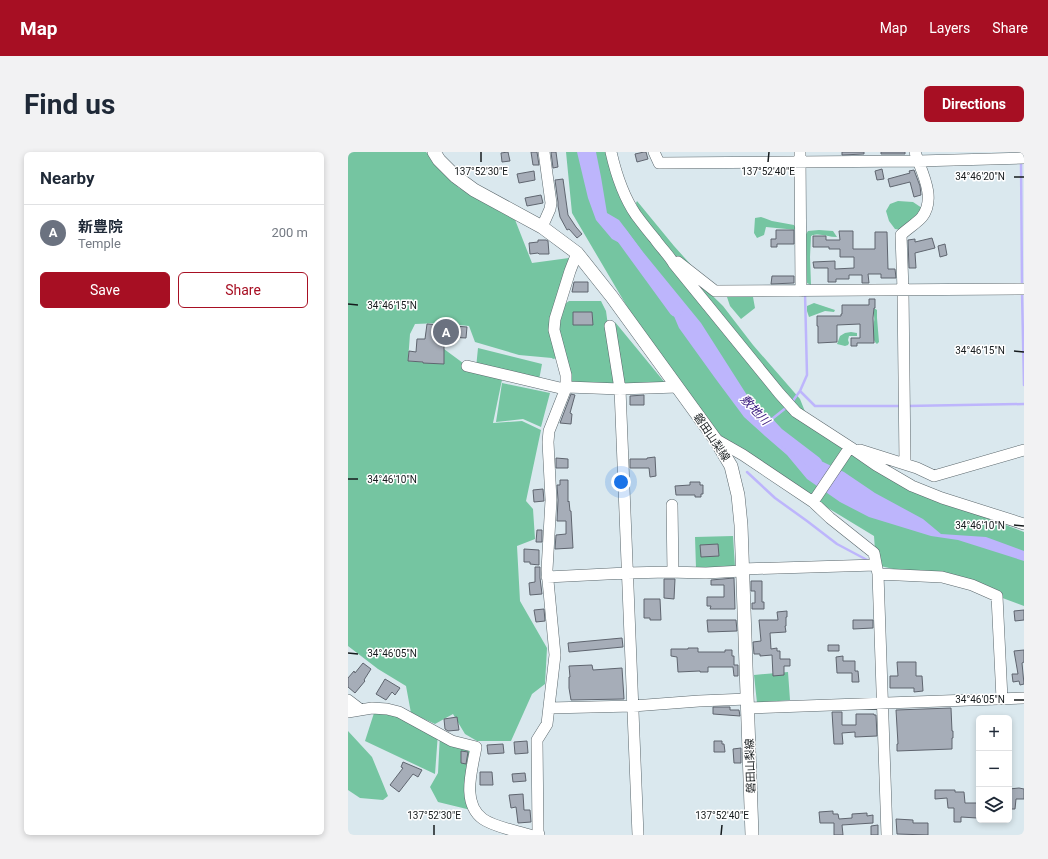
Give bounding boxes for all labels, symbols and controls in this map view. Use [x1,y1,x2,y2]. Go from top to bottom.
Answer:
text: Map [20,17,58,40]
text: Map [880,20,907,36]
text: Layers [929,20,970,36]
text: Share [992,20,1028,36]
button: Directions [924,86,1024,122]
text: Find us [24,88,115,121]
text: 137°52'30"E [454,166,508,177]
text: 137°52'40"E [741,166,795,177]
text: Nearby [40,168,95,188]
text: 34°46'20"N [955,171,1005,182]
text: 新豊院 [78,218,123,236]
text: A [49,225,57,240]
text: 200 m [271,225,308,240]
text: Temple [78,236,121,251]
button: Save [40,272,170,308]
button: Share [178,272,308,308]
text: 34°46'15"N [367,300,417,311]
pin: A [433,317,459,347]
text: 34°46'15"N [955,345,1005,356]
water label: 敷地川 [738,392,774,429]
street label: 磐田山梨線 [691,411,732,464]
your location [611,472,631,492]
text: 34°46'10"N [367,474,417,485]
text: 34°46'10"N [955,520,1005,531]
text: 34°46'05"N [367,648,417,659]
text: 34°46'05"N [955,694,1005,705]
map controls [976,715,1012,823]
button: + [976,715,1012,751]
street label: 磐田山梨線 [743,738,758,794]
button: − [976,751,1012,787]
button: layers [976,787,1012,823]
text: 137°52'30"E [407,810,461,821]
text: 137°52'40"E [695,810,749,821]

